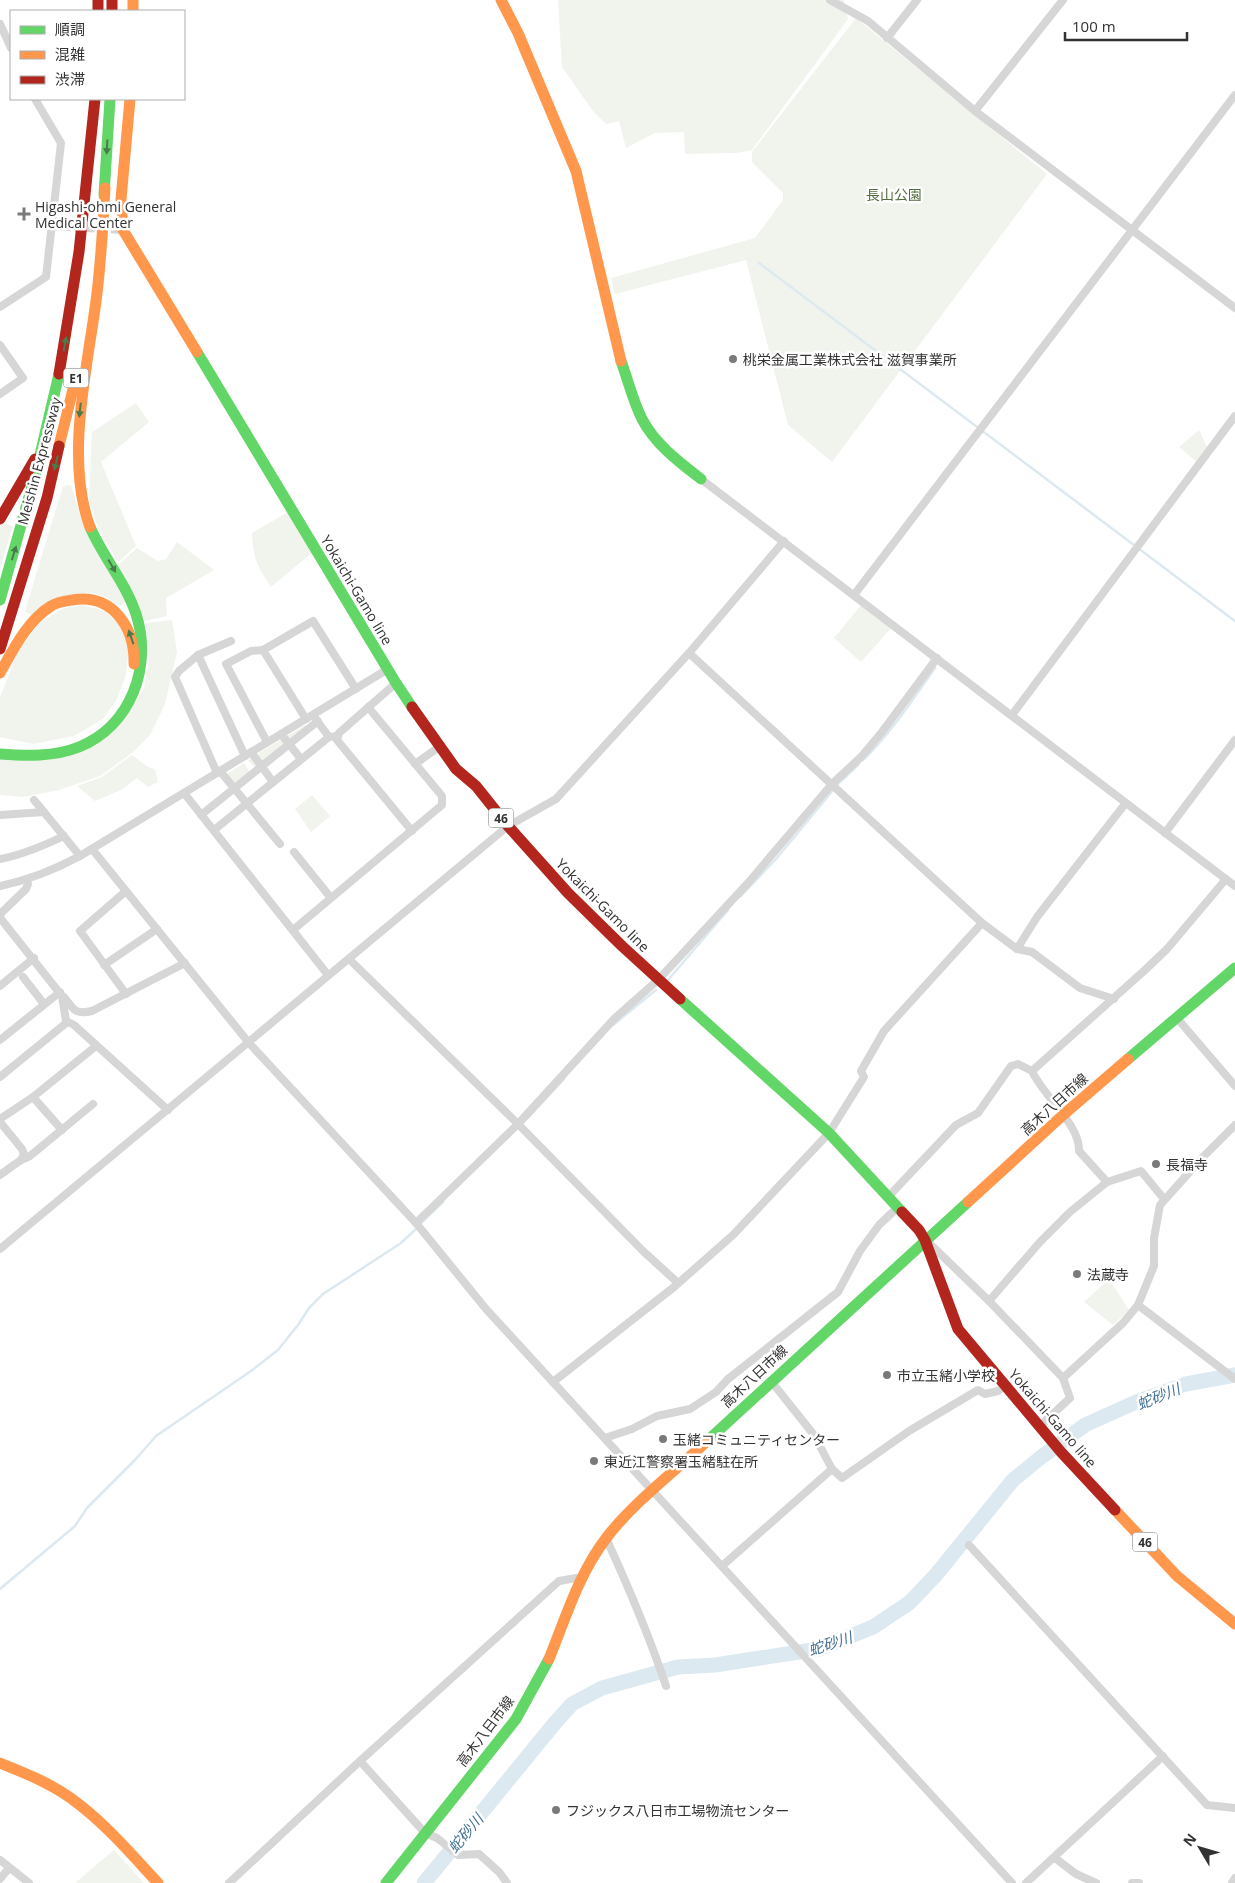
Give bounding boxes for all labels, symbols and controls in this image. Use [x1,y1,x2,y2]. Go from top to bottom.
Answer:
legend [10,10,185,100]
scale bar [1065,10,1188,42]
text: 100 m [1072,16,1116,36]
text: 順調 [55,19,85,39]
text: 混雑 [55,44,85,64]
text: 渋滞 [55,69,85,89]
one-way arrow [103,140,111,156]
park label: 長山公園 [866,185,922,204]
place label: Higashi-ohmi General Medical Center [35,197,176,232]
marker: Higashi-ohmi General Medical Center [17,207,31,221]
one-way arrow [61,337,69,352]
place label: 桃栄金属工業株式会社 滋賀事業所 [743,350,957,369]
marker: 桃栄金属工業株式会社 滋賀事業所 [727,353,739,365]
road number: E1 [64,368,88,388]
street label: Meishin Expressway [13,394,65,527]
one-way arrow [76,402,84,418]
one-way arrow [51,455,59,470]
street label: Yokaichi-Gamo line [317,532,397,648]
one-way arrow [10,545,18,560]
one-way arrow [107,559,116,572]
one-way arrow [127,629,135,644]
road number: 46 [488,808,514,828]
street label: Yokaichi-Gamo line [552,854,654,956]
street label: 高木八日市線 [1016,1069,1092,1139]
place label: 長福寺 [1166,1155,1208,1174]
marker: 長福寺 [1150,1158,1162,1170]
place label: 法蔵寺 [1087,1265,1129,1284]
marker: 法蔵寺 [1071,1268,1083,1280]
street label: 高木八日市線 [717,1340,791,1412]
street label: Yokaichi-Gamo line [1005,1365,1101,1471]
place label: 市立玉緒小学校 [897,1366,995,1385]
marker: 市立玉緒小学校 [881,1369,893,1381]
water label: 蛇砂川 [1133,1378,1184,1414]
place label: 玉緒コミュニティセンター [673,1430,840,1449]
marker: 玉緒コミュニティセンター [657,1433,669,1445]
place label: 東近江警察署玉緒駐在所 [604,1452,758,1471]
marker: 東近江警察署玉緒駐在所 [588,1455,600,1467]
road number: 46 [1132,1532,1158,1551]
water label: 蛇砂川 [806,1626,856,1659]
street label: 高木八日市線 [452,1692,518,1770]
place label: フジックス八日市工場物流センター [566,1801,790,1820]
marker: フジックス八日市工場物流センター [550,1804,562,1816]
water label: 蛇砂川 [443,1808,488,1857]
north arrow [1175,1823,1225,1873]
text: N [1178,1829,1200,1850]

